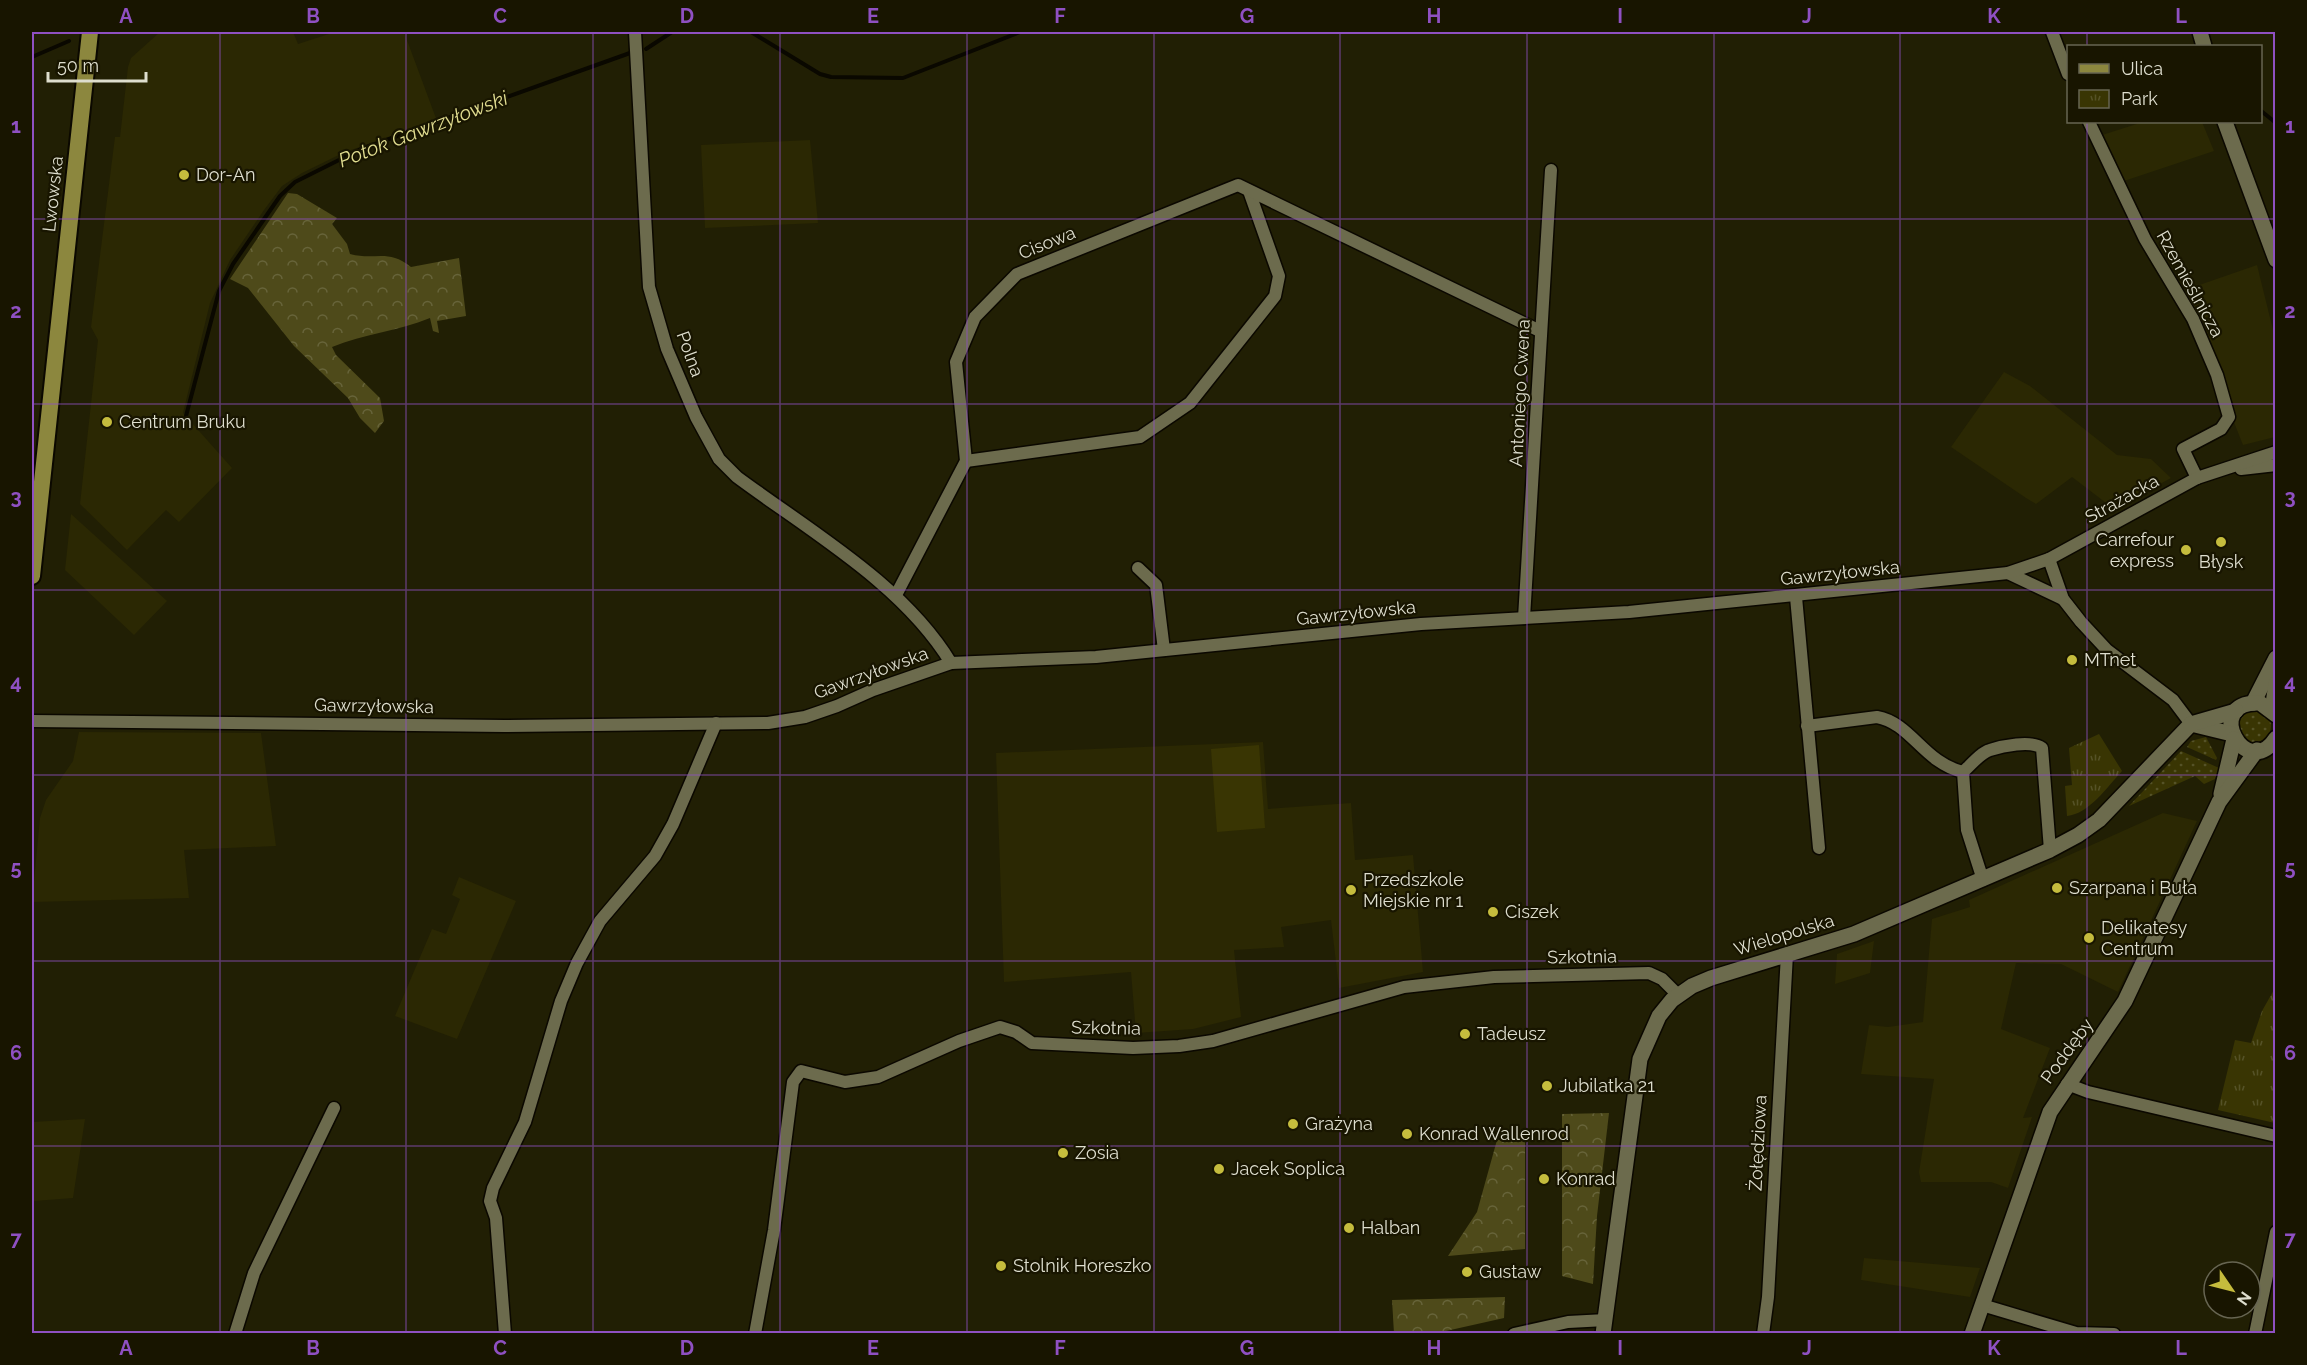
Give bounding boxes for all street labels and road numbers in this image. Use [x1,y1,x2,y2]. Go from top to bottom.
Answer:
street label: Lwowska [38,155,67,233]
street label: Cisowa [1015,222,1078,263]
street label: Rzemieślnicza [2153,227,2228,341]
street label: Antoniego Cwena [1505,318,1534,467]
street label: Polna [673,328,708,379]
street label: Strażacka [2081,470,2162,527]
street label: Gawrzyłowska [1779,556,1901,589]
street label: Gawrzyłowska [1295,596,1417,629]
street label: Gawrzyłowska [811,642,931,703]
street label: Gawrzyłowska [314,694,434,717]
street label: Wielopolska [1731,909,1836,960]
street label: Szkotnia [1547,945,1617,968]
street label: Poddęby [2036,1014,2097,1087]
street label: Szkotnia [1071,1016,1141,1039]
street label: Żołędziowa [1744,1094,1771,1192]

